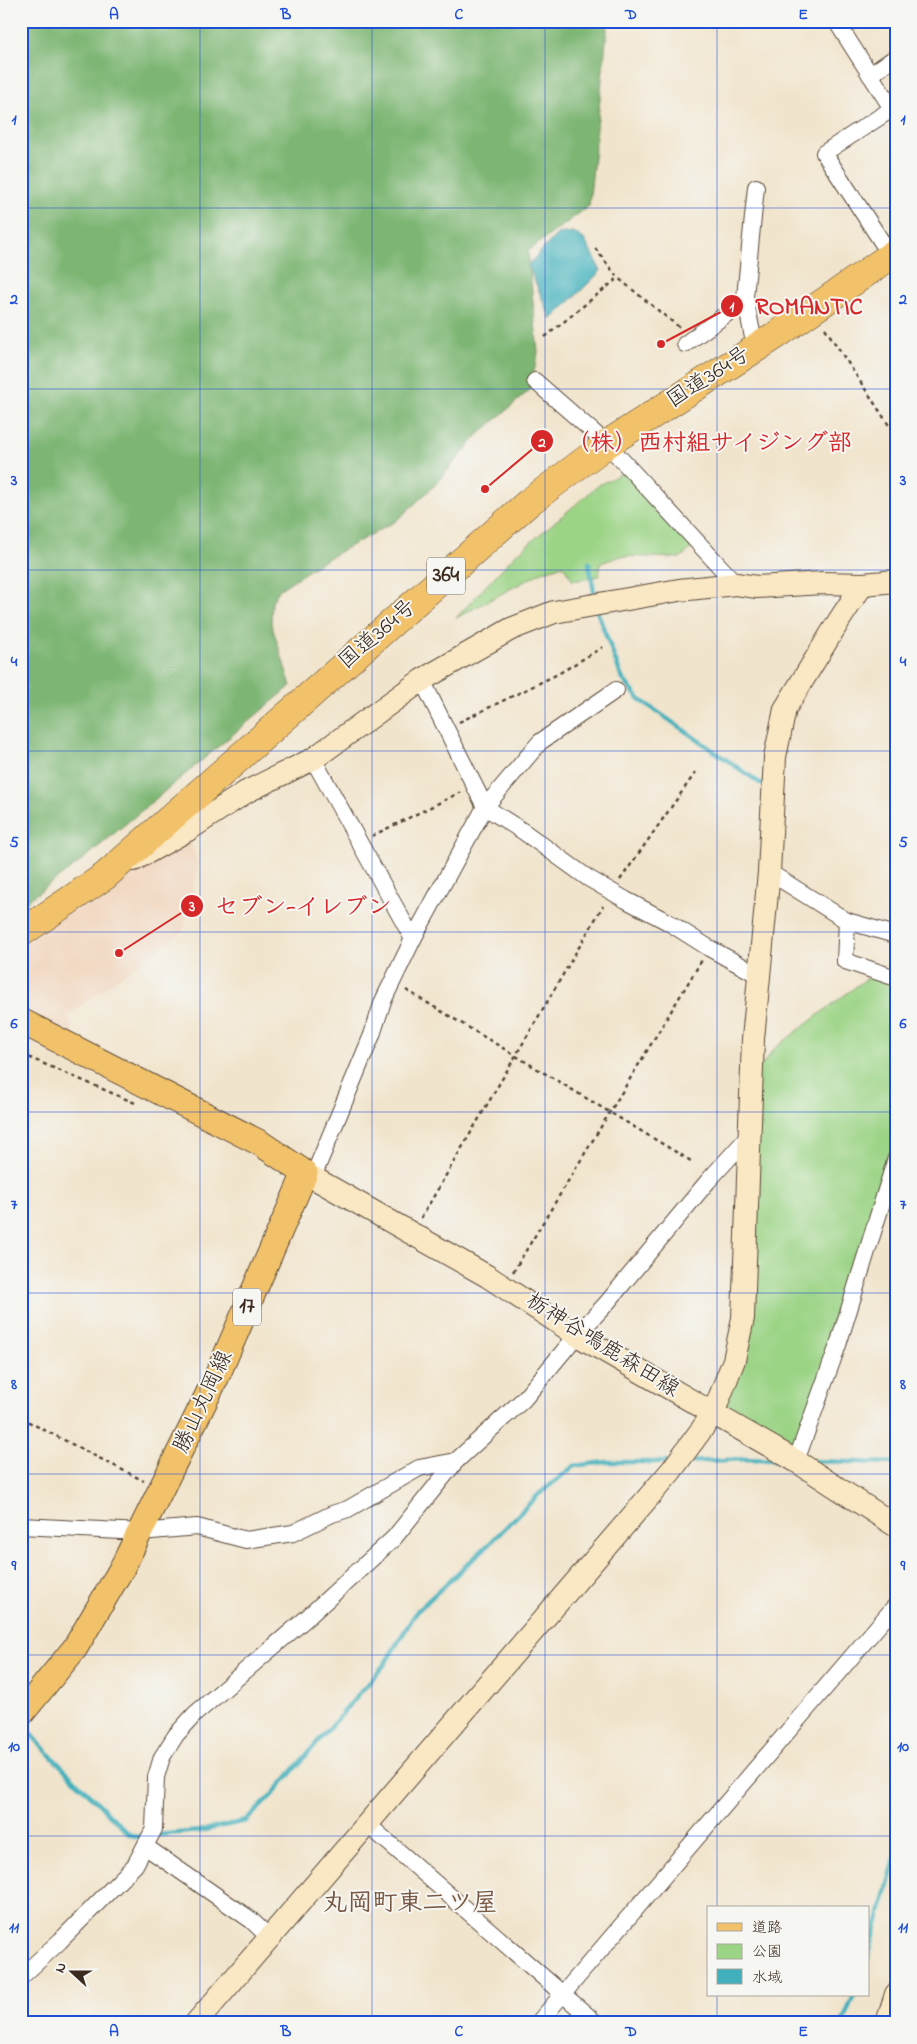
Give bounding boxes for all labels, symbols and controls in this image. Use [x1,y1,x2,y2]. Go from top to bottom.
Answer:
text: A [109,3,119,27]
text: B [280,3,292,27]
text: C [455,3,464,27]
text: D [624,3,637,27]
text: E [798,3,808,27]
text: 1 [11,108,17,132]
text: 1 [900,108,906,132]
callout: ROMANTIC [720,286,872,325]
text: 2 [9,288,18,312]
text: 2 [898,288,907,312]
text: ROMANTIC [755,291,863,326]
text: 1 [730,296,735,318]
street label: 国道364号 [661,339,757,417]
callout: （株）西村組サイジング部 [530,422,863,461]
text: （株）西村組サイジング部 [566,427,852,462]
text: 2 [537,432,546,454]
text: 3 [10,469,18,493]
text: 3 [899,469,907,493]
road number: 364 [427,558,465,594]
street label: 国道364号 [332,592,424,678]
text: 4 [10,650,18,674]
text: 4 [899,650,907,674]
text: 5 [9,831,19,855]
text: 5 [898,831,908,855]
callout: セブン-イレブン [180,886,402,925]
text: セブン-イレブン [215,891,392,926]
text: 3 [188,896,195,918]
text: 6 [9,1012,18,1036]
text: 6 [898,1012,907,1036]
text: 7 [11,1193,18,1217]
text: 7 [900,1193,907,1217]
street label: 栃神谷鳴鹿森田線 [519,1286,685,1406]
road number: 17 [233,1288,261,1325]
street label: 勝山丸岡線 [166,1345,242,1459]
text: 8 [10,1373,17,1397]
text: 8 [899,1373,906,1397]
text: 9 [11,1554,17,1578]
text: 9 [900,1554,906,1578]
text: 10 [8,1735,20,1759]
text: 10 [897,1735,909,1759]
district label: 丸岡町東二ツ屋 [322,1886,498,1922]
legend [707,1906,870,1996]
text: 11 [9,1916,20,1940]
text: 11 [898,1916,909,1940]
text: 道路 [752,1917,782,1939]
text: 公園 [752,1941,782,1963]
north arrow [48,1946,98,1996]
text: N [50,1960,73,1976]
text: 水域 [752,1967,782,1989]
text: A [109,2020,119,2044]
text: B [280,2020,292,2044]
text: C [455,2020,464,2044]
text: D [624,2020,637,2044]
text: E [798,2020,808,2044]

